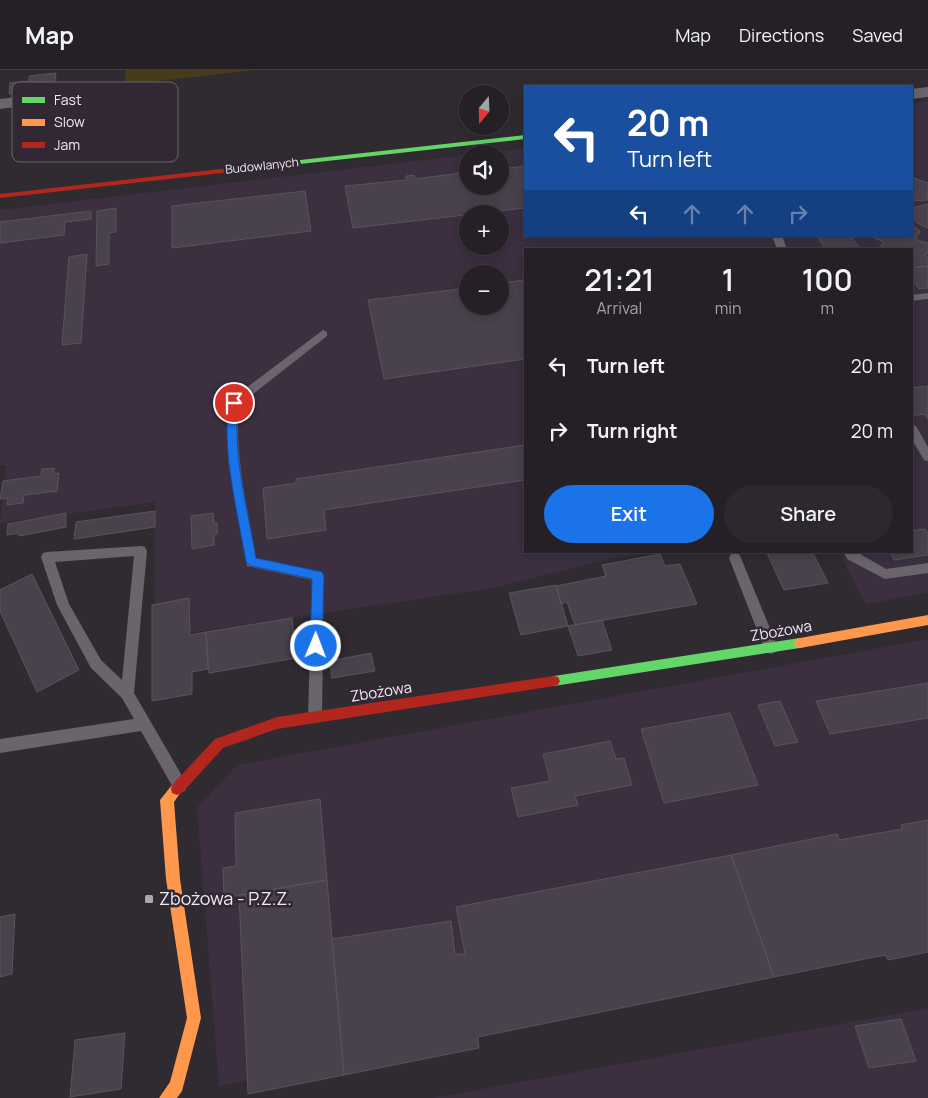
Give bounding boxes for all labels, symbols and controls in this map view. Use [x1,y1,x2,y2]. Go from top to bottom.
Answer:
text: Map [25,18,74,51]
text: Map [675,23,711,47]
text: Directions [739,23,824,47]
text: Saved [852,23,903,47]
legend [12,82,178,162]
north arrow [459,85,509,135]
map controls [459,85,509,315]
text: Fast [54,90,82,109]
text: 20 m [627,99,709,147]
icon: left [544,105,609,170]
text: Slow [54,112,85,131]
text: Jam [54,135,80,154]
text: Turn left [627,144,712,174]
button: sound [459,145,509,195]
street label: Budowlanych [224,153,300,178]
icon: left [625,200,653,228]
icon: ahead [678,200,706,228]
icon: ahead [731,200,759,228]
icon: right [784,200,812,228]
button: + [459,205,509,255]
text: 21:21 [584,259,655,300]
text: 1 [722,259,734,300]
text: 100 [802,259,853,300]
button: − [459,265,509,315]
text: Arrival [596,297,642,319]
text: min [715,297,741,319]
text: m [820,297,834,319]
icon: left [544,352,572,380]
text: Turn left [587,353,665,379]
text: 20 m [851,353,893,379]
pin [213,382,255,424]
icon: arrive [220,389,248,417]
icon: right [544,417,572,445]
text: Turn right [587,418,677,444]
text: 20 m [851,418,893,444]
button: Exit [544,485,714,543]
button: Share [724,485,893,543]
street label: Zbożowa [749,615,813,646]
position arrow [289,619,341,671]
street label: Zbożowa [349,676,413,707]
place label: Zbożowa - P.Z.Z. [159,886,292,910]
marker: Zbożowa - P.Z.Z. [143,893,155,905]

